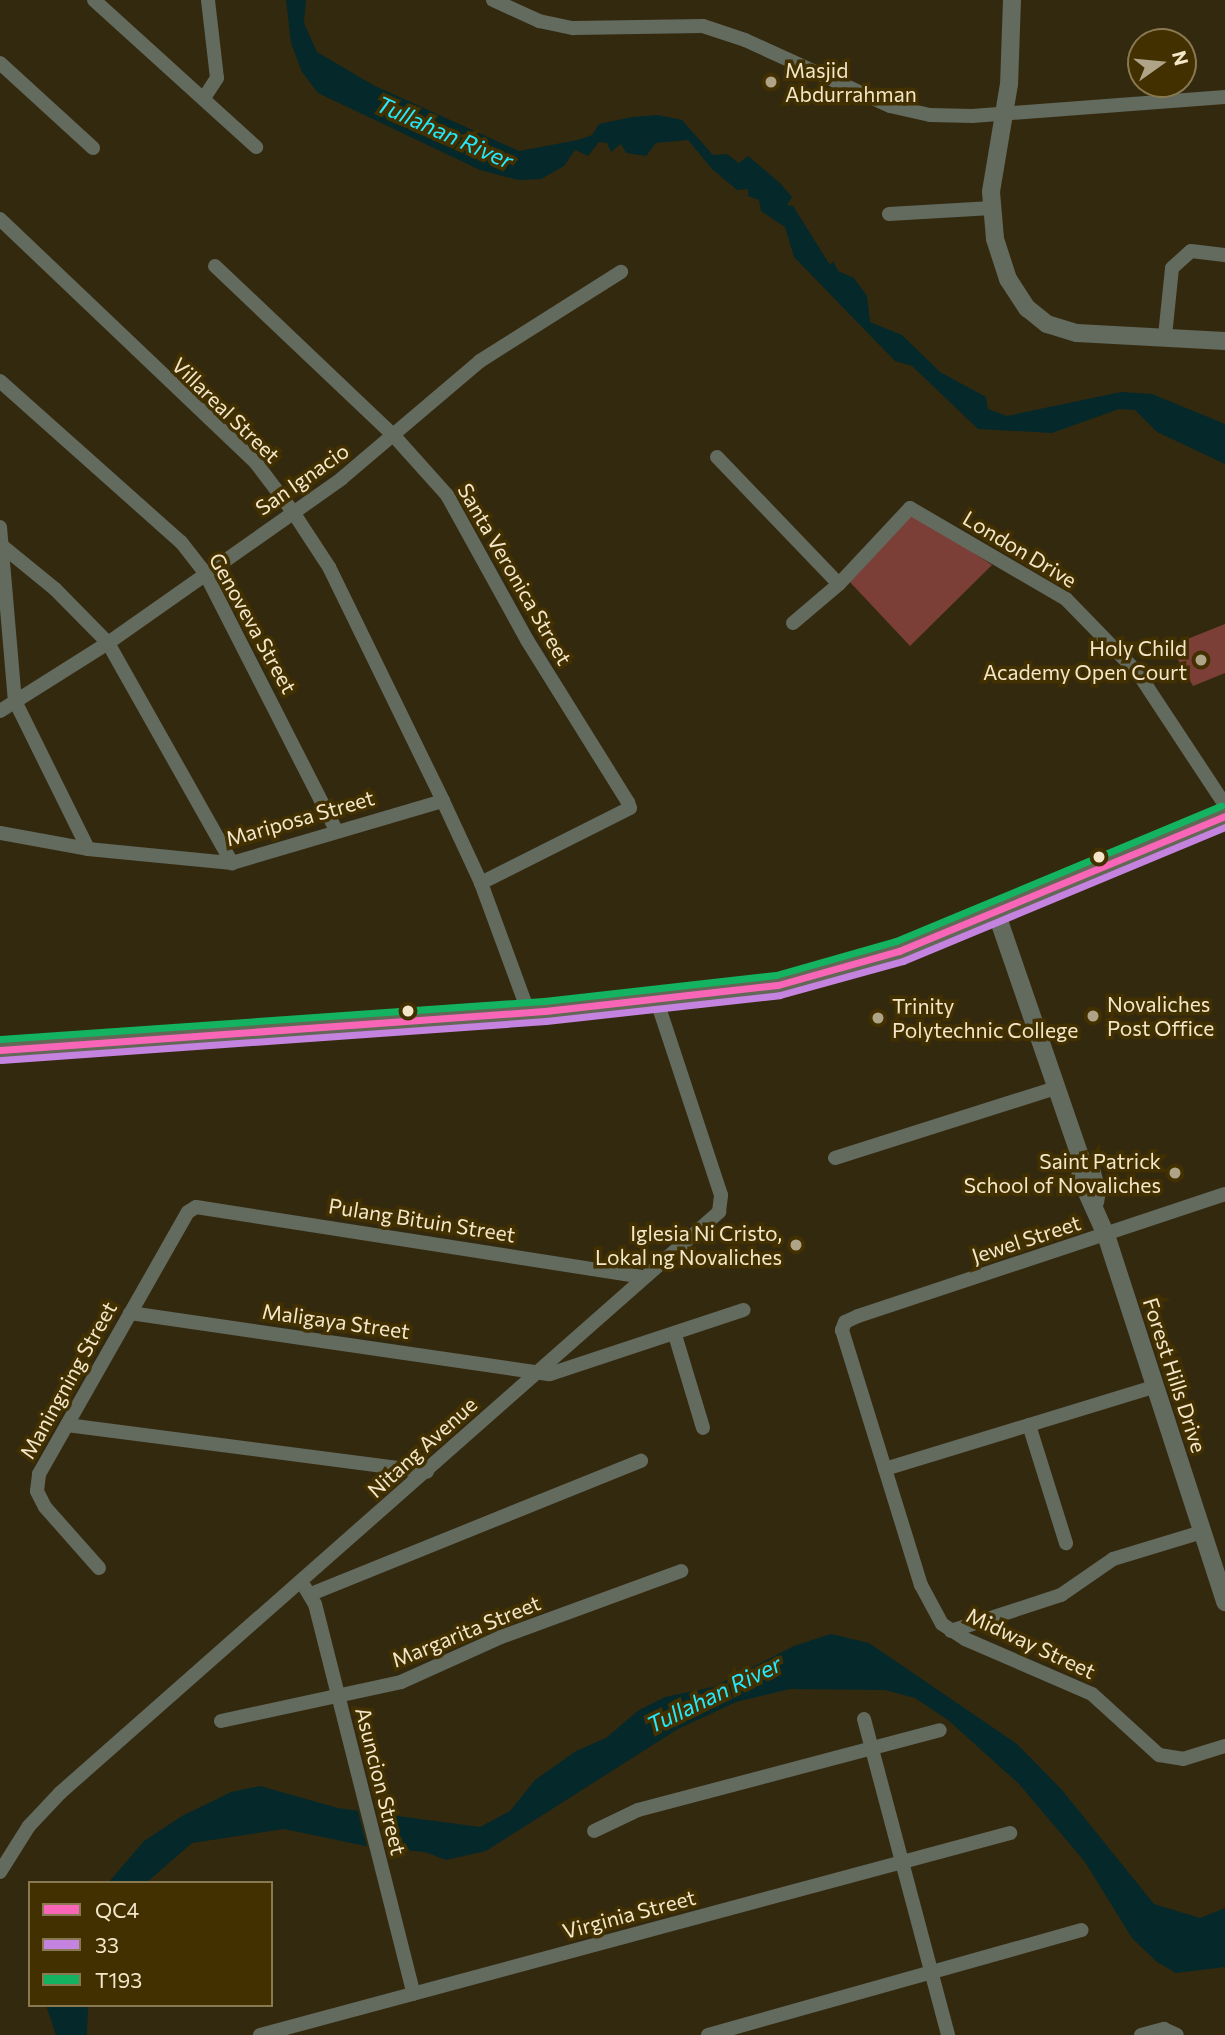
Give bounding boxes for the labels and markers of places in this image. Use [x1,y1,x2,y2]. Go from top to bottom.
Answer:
place label: Masjid Abdurrahman [785,57,917,107]
marker: Masjid Abdurrahman [763,74,779,90]
place label: Holy Child Academy Open Court [983,635,1187,685]
marker: Holy Child Academy Open Court [1193,652,1209,668]
unlabelled marker [1092,850,1106,864]
place label: Novaliches Post Office [1107,991,1214,1041]
place label: Trinity Polytechnic College [892,993,1078,1043]
unlabelled marker [401,1004,415,1018]
marker: Novaliches Post Office [1085,1008,1101,1024]
marker: Trinity Polytechnic College [870,1010,886,1026]
place label: Saint Patrick School of Novaliches [964,1148,1161,1198]
marker: Saint Patrick School of Novaliches [1167,1165,1183,1181]
place label: Iglesia Ni Cristo, Lokal ng Novaliches [595,1220,782,1270]
marker: Iglesia Ni Cristo, Lokal ng Novaliches [788,1237,804,1253]

